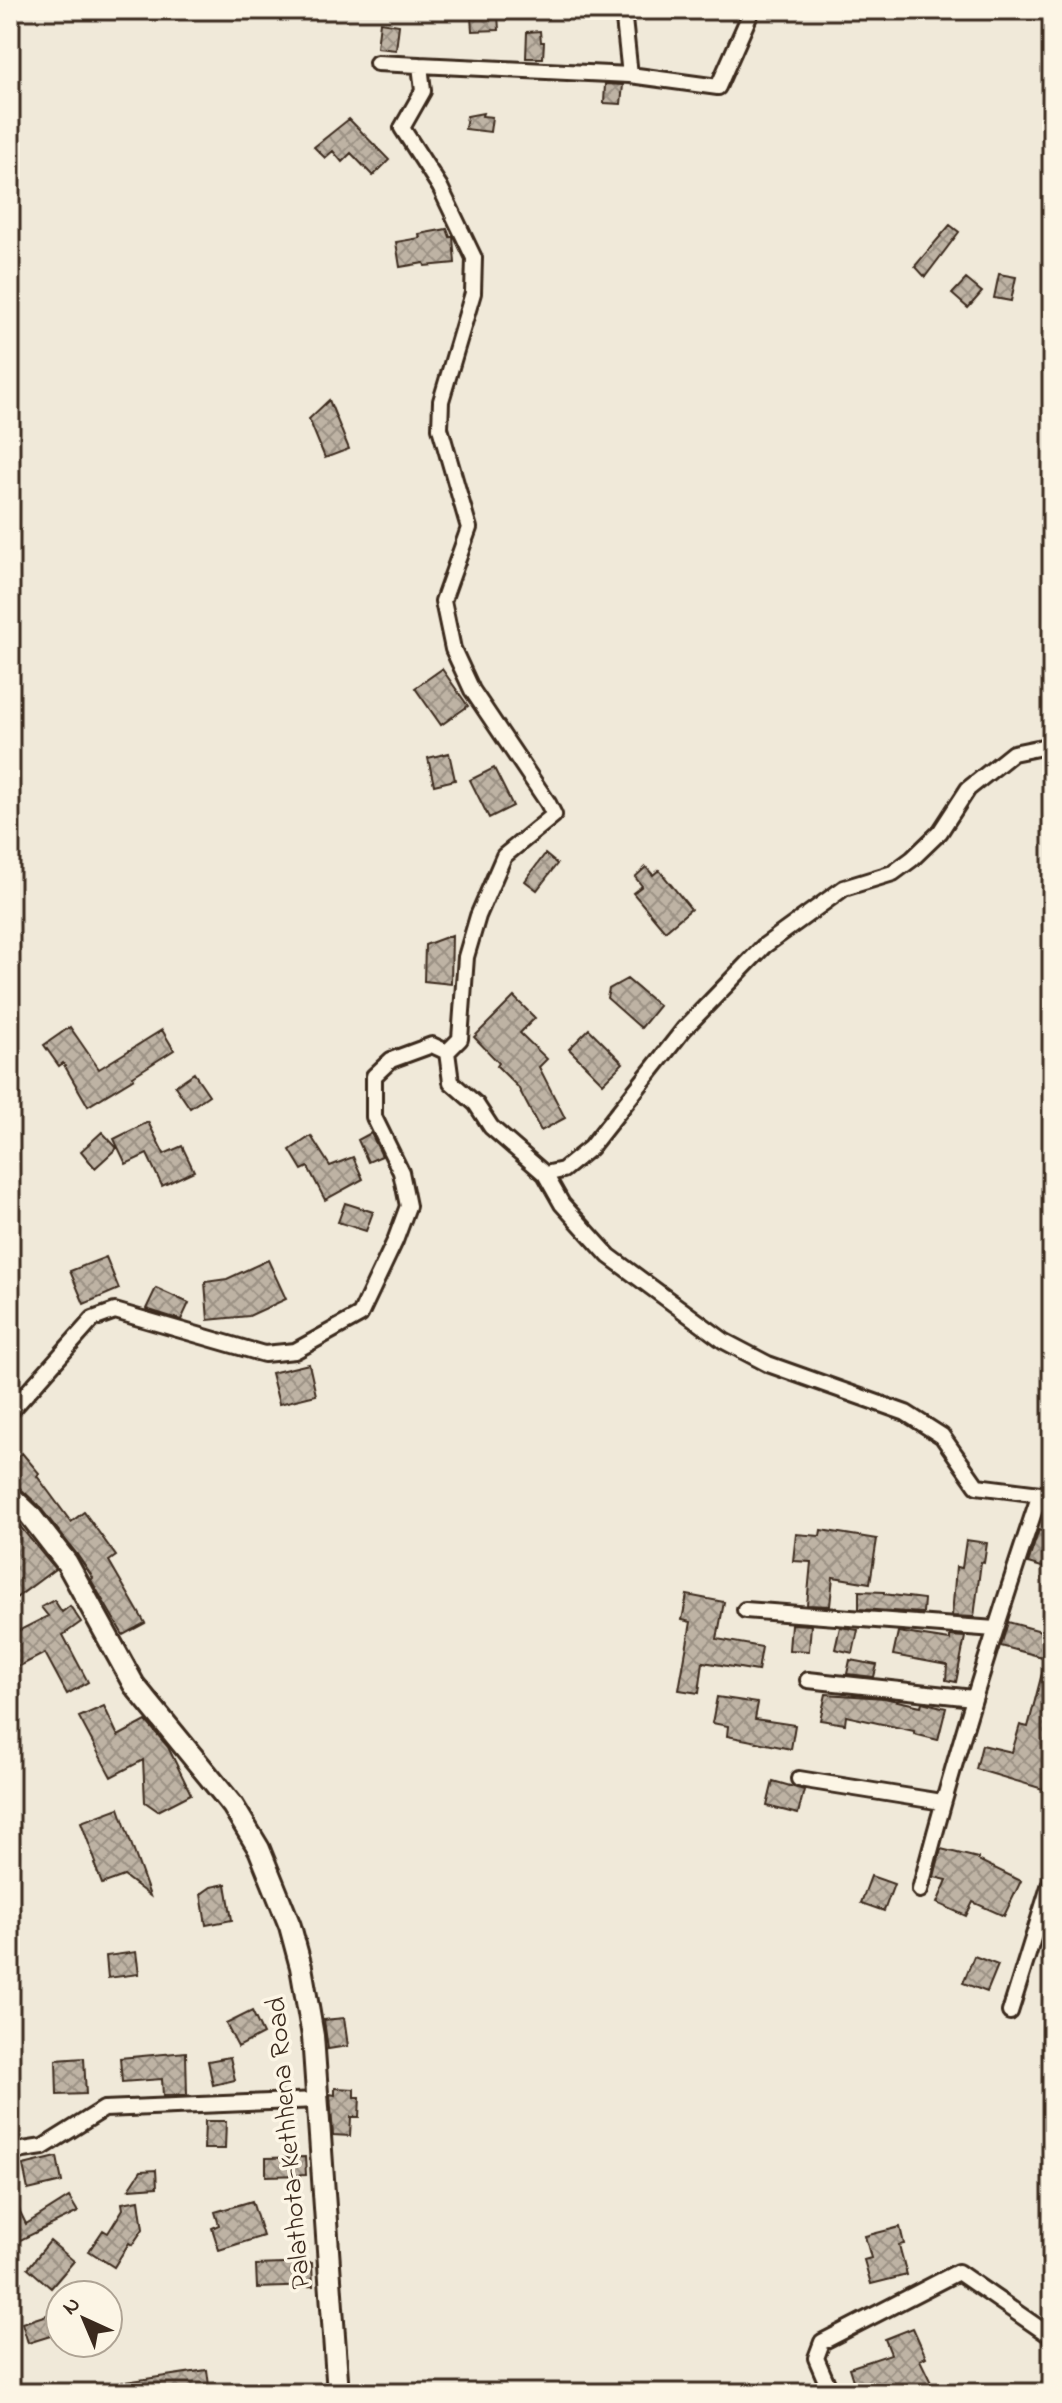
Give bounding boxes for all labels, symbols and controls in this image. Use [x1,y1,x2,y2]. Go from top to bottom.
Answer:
street label: Palathota-Kethhena Road [257,1995,323,2291]
north arrow [44,2279,124,2359]
text: N [56,2290,89,2323]

